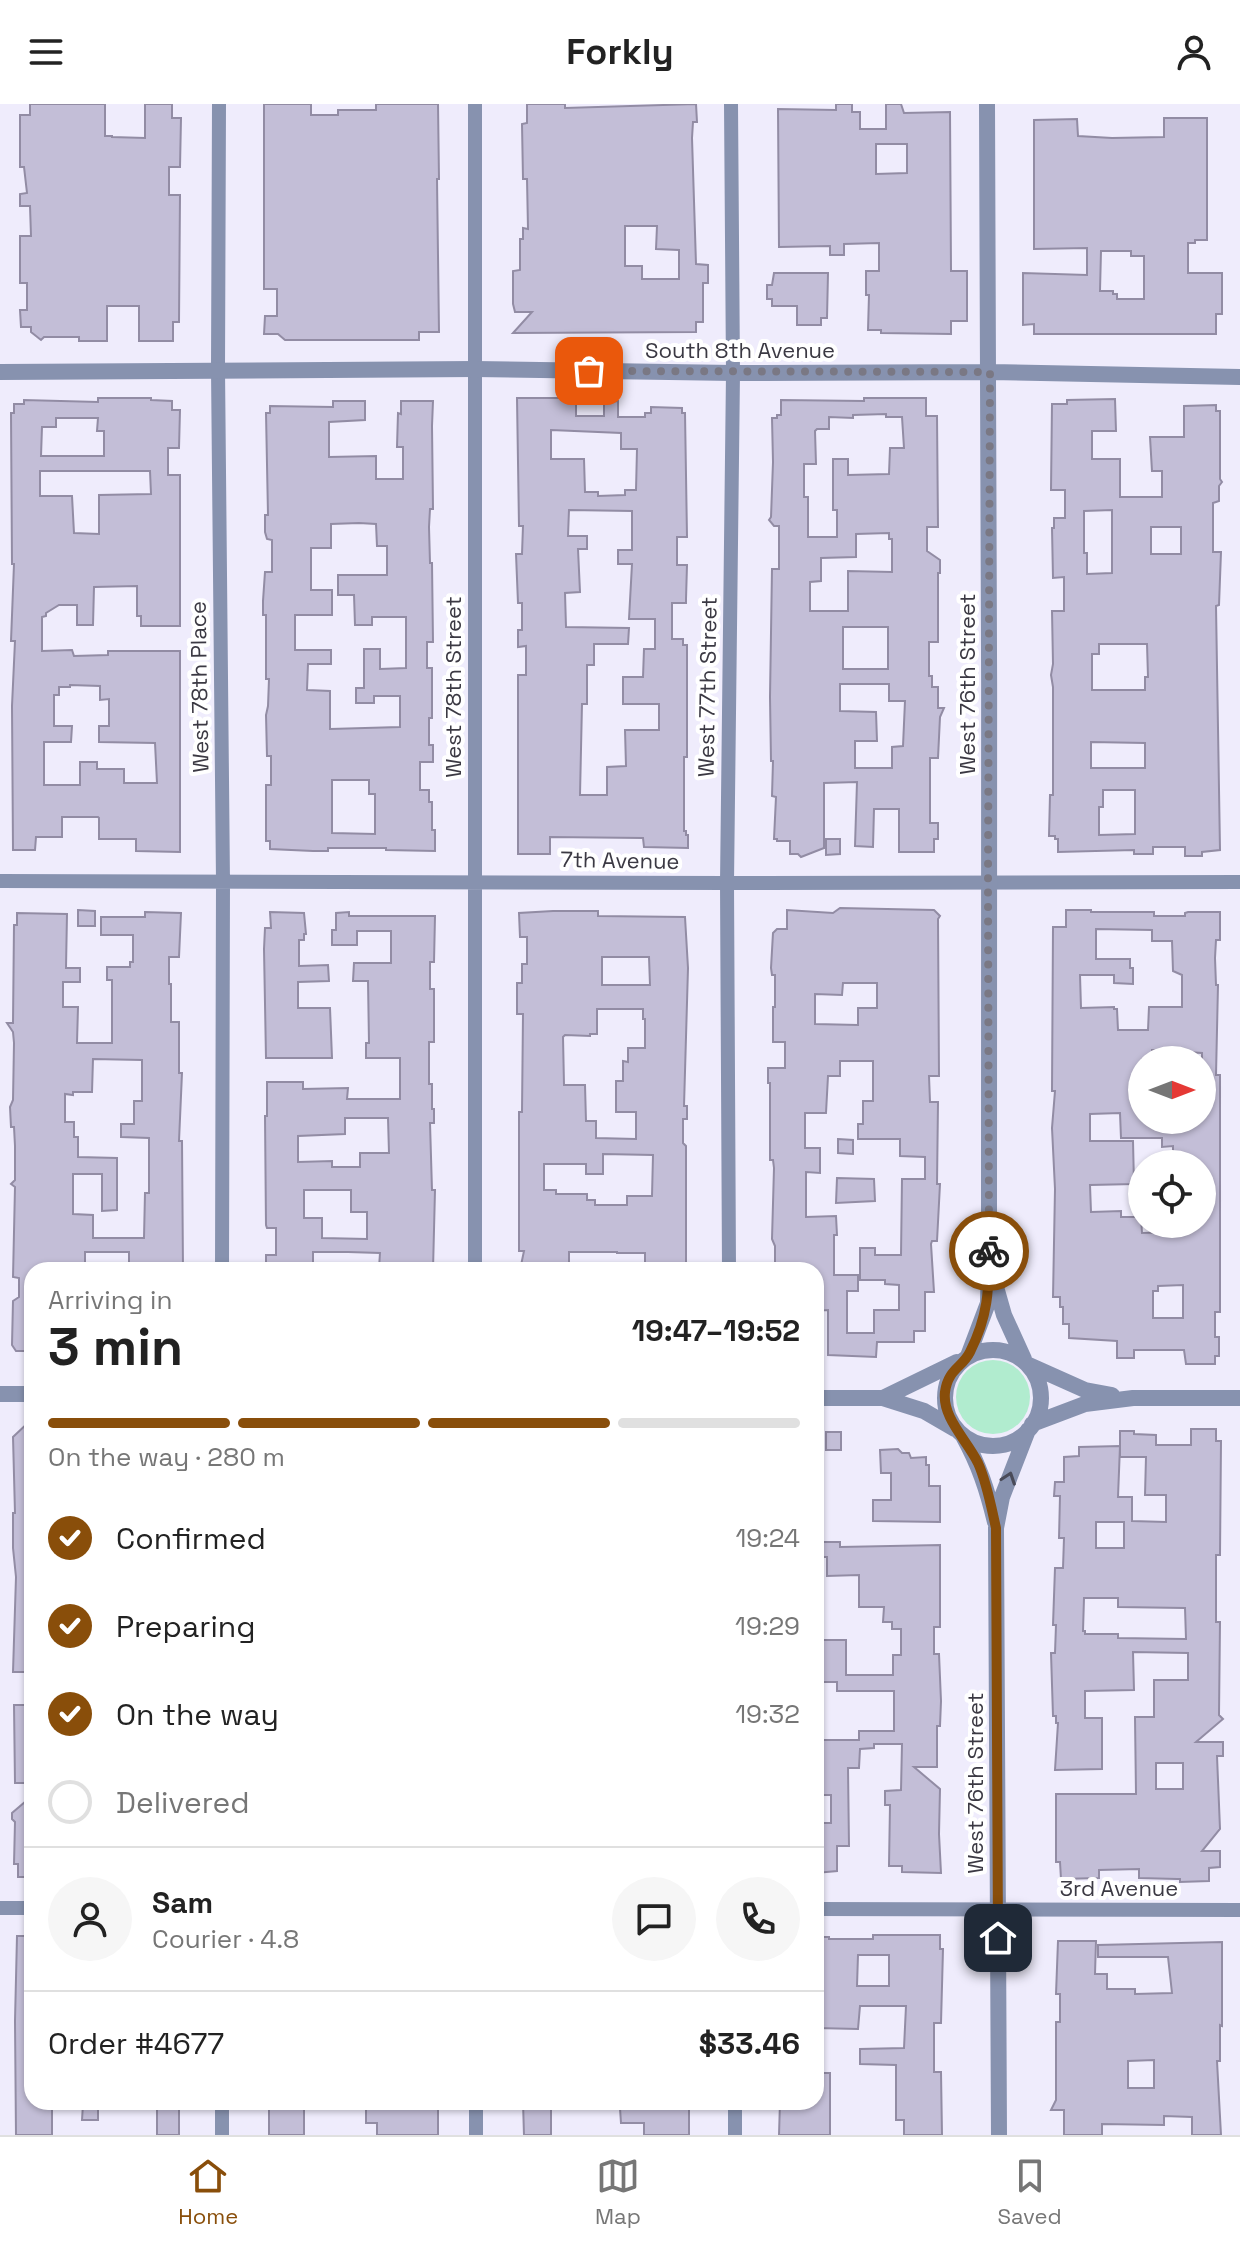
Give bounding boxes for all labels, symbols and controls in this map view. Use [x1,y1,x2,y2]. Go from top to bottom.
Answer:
text: Forkly [566,29,674,75]
icon: menu [24,30,68,74]
icon: person [1172,30,1216,74]
street label: South 8th Avenue [645,336,835,364]
pin [555,337,623,405]
icon: bag [567,349,611,393]
street label: West 76th Street [953,593,981,775]
street label: West 78th Street [439,596,467,778]
street label: West 77th Street [691,597,723,777]
street label: West 78th Place [184,601,214,773]
street label: 7th Avenue [560,845,680,875]
north arrow [1128,1046,1216,1134]
map controls [1128,1046,1216,1238]
button: locate [1128,1150,1216,1238]
courier [949,1211,1029,1291]
icon: bike [967,1229,1011,1273]
text: Arriving in [48,1283,172,1317]
text: 19:47–19:52 [632,1311,800,1350]
text: 3 min [48,1314,183,1380]
text: On the way · 280 m [48,1440,285,1474]
one-way arrow [999,1471,1016,1485]
icon: check [48,1516,92,1560]
text: Confirmed [116,1519,266,1558]
text: 19:24 [735,1521,800,1555]
icon: check [48,1604,92,1648]
text: Preparing [116,1607,255,1646]
text: 19:29 [735,1609,800,1643]
icon: check [48,1692,92,1736]
street label: West 76th Street [961,1692,989,1874]
text: On the way [116,1695,279,1734]
text: 19:32 [735,1697,800,1731]
text: Delivered [116,1783,250,1822]
street label: 3rd Avenue [1060,1874,1178,1902]
button: person [48,1877,132,1961]
button: chat [612,1877,696,1961]
button: phone [716,1877,800,1961]
text: Sam [152,1883,213,1922]
pin [964,1904,1032,1972]
icon: home [976,1916,1020,1960]
text: Courier · 4.8 [152,1922,299,1956]
text: Order #4677 [48,2024,224,2063]
text: $33.46 [699,2024,800,2063]
tab: Home [178,2154,238,2230]
tab: Map [595,2154,641,2230]
tab: Saved [997,2154,1062,2230]

